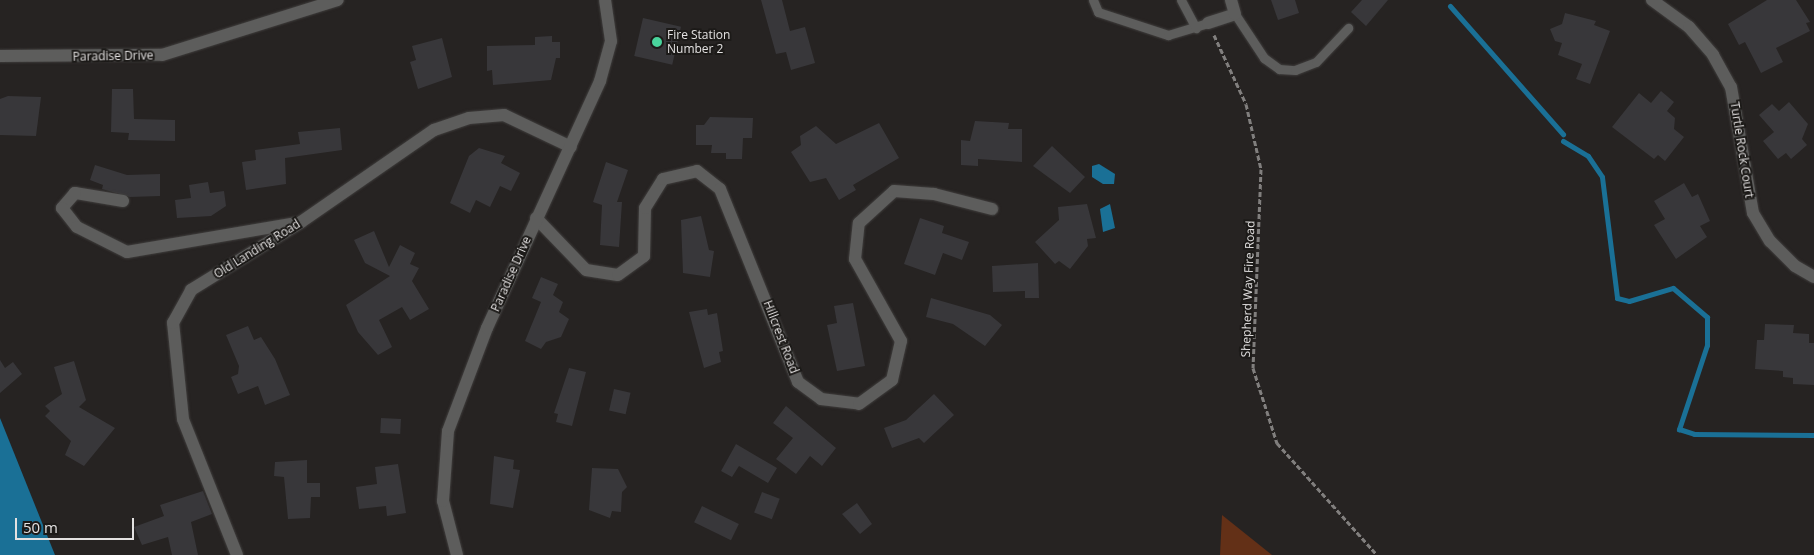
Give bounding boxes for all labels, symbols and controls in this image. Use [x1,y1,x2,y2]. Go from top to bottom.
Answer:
place label: Fire Station Number 2 [667,28,730,56]
marker: Fire Station Number 2 [651,36,663,48]
street label: Paradise Drive [72,48,154,64]
street label: Turtle Rock Court [1727,101,1757,199]
street label: Old Landing Road [211,217,303,281]
street label: Shepherd Way Fire Road [1238,220,1258,358]
street label: Paradise Drive [488,234,534,314]
street label: Hillcrest Road [760,298,802,376]
scale bar [18,508,136,540]
text: 50 m [23,517,58,537]

